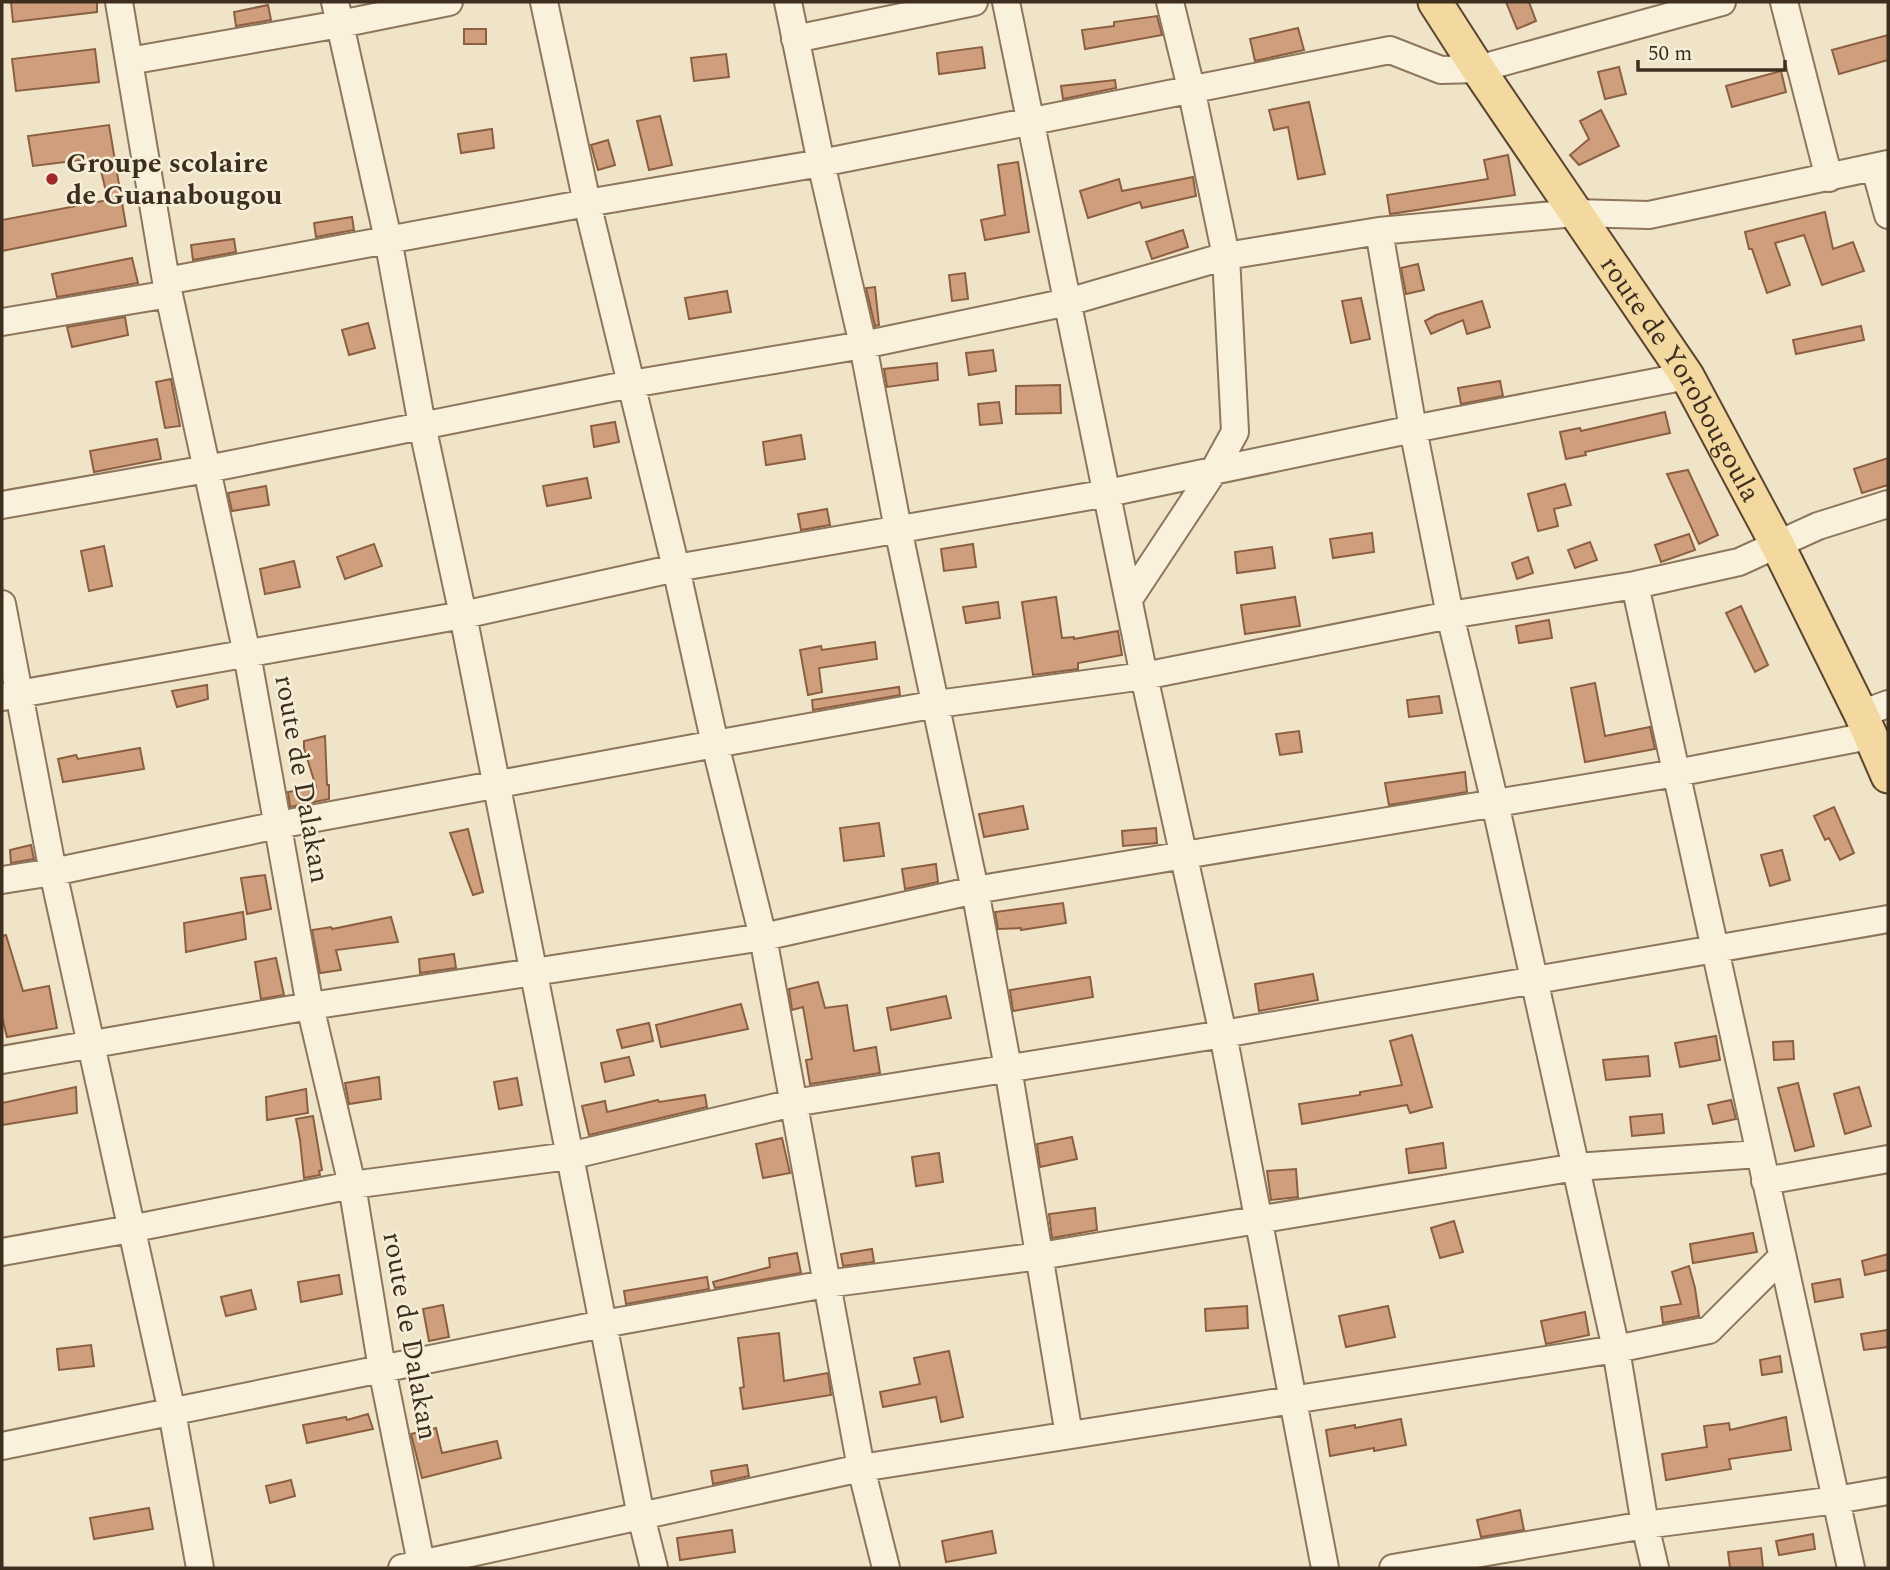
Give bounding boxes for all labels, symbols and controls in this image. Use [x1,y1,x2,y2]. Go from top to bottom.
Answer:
scale bar [1638,28,1785,72]
text: 50 m [1648,38,1692,70]
place label: Groupe scolaire de Guanabougou [66,142,283,217]
marker: Groupe scolaire de Guanabougou [44,171,60,187]
street label: route de Yorobougoula [1589,246,1772,510]
street label: route de Dalakan [263,671,341,887]
street label: route de Dalakan [371,1228,449,1444]

